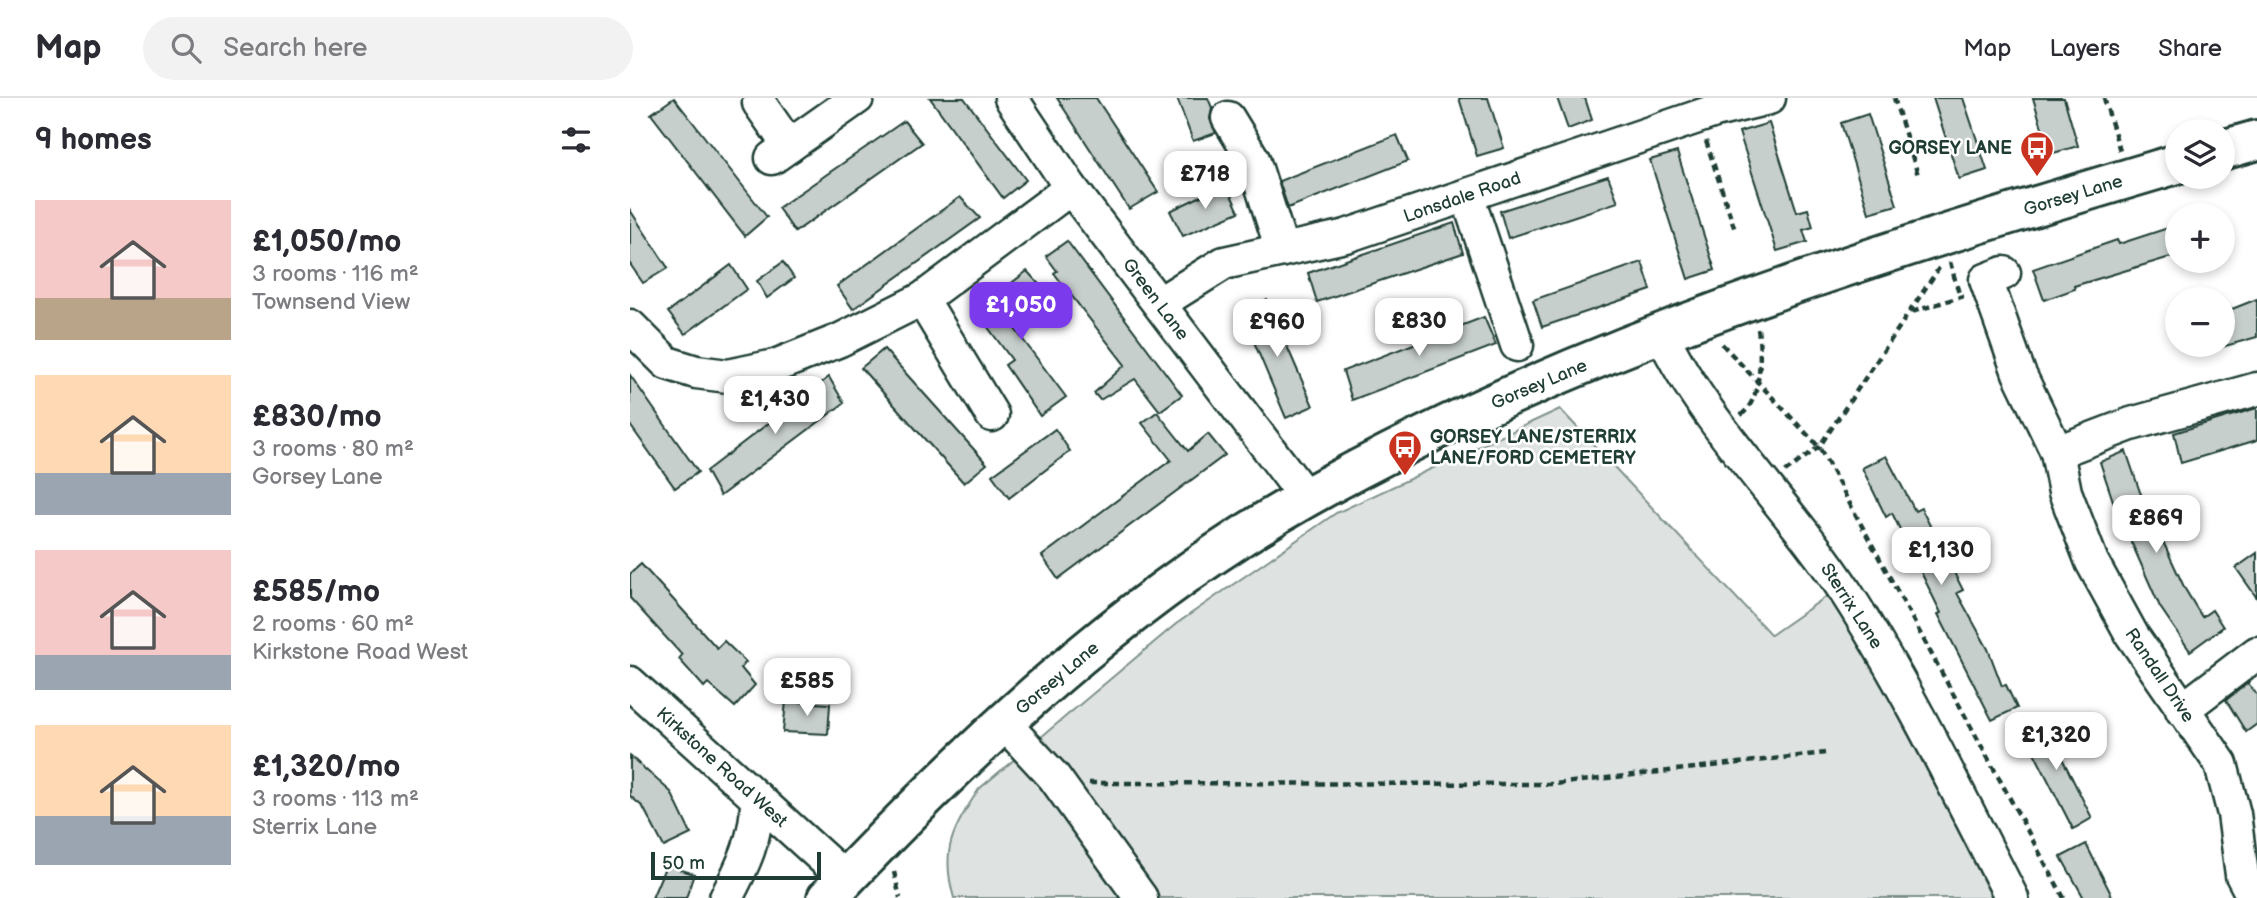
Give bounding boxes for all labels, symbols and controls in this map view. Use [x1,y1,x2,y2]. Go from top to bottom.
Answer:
search box [143,17,633,80]
text: Map [35,28,101,68]
icon: search [167,29,205,67]
text: Search here [223,33,367,64]
text: Map [1963,34,2011,63]
text: Layers [2049,34,2120,63]
text: Share [2158,34,2222,63]
map controls [2165,119,2235,357]
button: layers [2165,119,2235,189]
icon: filters [557,121,595,159]
text: 9 homes [35,122,152,158]
bus stop icon: GORSEY LANE [2018,129,2056,178]
place label: GORSEY LANE [1889,138,2012,159]
pin: £718 [1164,152,1246,211]
text: £718 [1180,160,1230,188]
street label: Lonsdale Road [1401,168,1524,227]
street label: Gorsey Lane [2021,170,2125,220]
button: + [2165,203,2235,273]
text: £1,050/mo [252,224,401,260]
icon: home [91,228,175,312]
street label: Green Lane [1118,254,1193,345]
text: 3 rooms · 116 m² [252,260,419,288]
pin: £1,050 [964,282,1078,342]
button: − [2165,287,2235,357]
text: Townsend View [252,288,410,316]
text: £1,050 [985,291,1057,319]
pin: £830 [1378,299,1460,358]
pin: £960 [1236,300,1318,359]
text: £830 [1391,307,1447,335]
text: £960 [1249,308,1305,336]
street label: Gorsey Lane [1488,355,1591,414]
pin: £1,430 [718,376,832,436]
text: £1,430 [740,385,810,413]
text: £830/mo [252,399,382,435]
icon: home [91,403,175,487]
place label: GORSEY LANE/STERRIX LANE/FORD CEMETERY [1430,427,1636,469]
bus stop icon: GORSEY LANE/STERRIX LANE/FORD CEMETERY [1386,428,1424,477]
text: 3 rooms · 80 m² [252,435,414,463]
text: Gorsey Lane [252,463,383,491]
pin: £869 [2115,496,2197,555]
text: £869 [2128,504,2184,532]
pin: £1,130 [1884,528,1998,587]
text: £1,130 [1908,536,1974,564]
street label: Sterrix Lane [1816,560,1887,653]
text: £585/mo [252,574,380,610]
icon: home [91,578,175,662]
text: 2 rooms · 60 m² [252,610,414,638]
street label: Randall Drive [2120,624,2199,727]
street label: Gorsey Lane [1011,637,1103,719]
text: Kirkstone Road West [252,638,468,666]
pin: £585 [766,658,848,718]
text: £585 [780,667,834,695]
street label: Kirkstone Road West [652,703,792,832]
pin: £1,320 [1999,712,2113,772]
text: £1,320 [2021,721,2091,749]
text: £1,320/mo [252,749,400,785]
icon: home [91,753,175,837]
text: 3 rooms · 113 m² [252,785,419,813]
text: Sterrix Lane [252,813,377,841]
scale bar [651,849,821,881]
text: 50 m [662,852,705,875]

